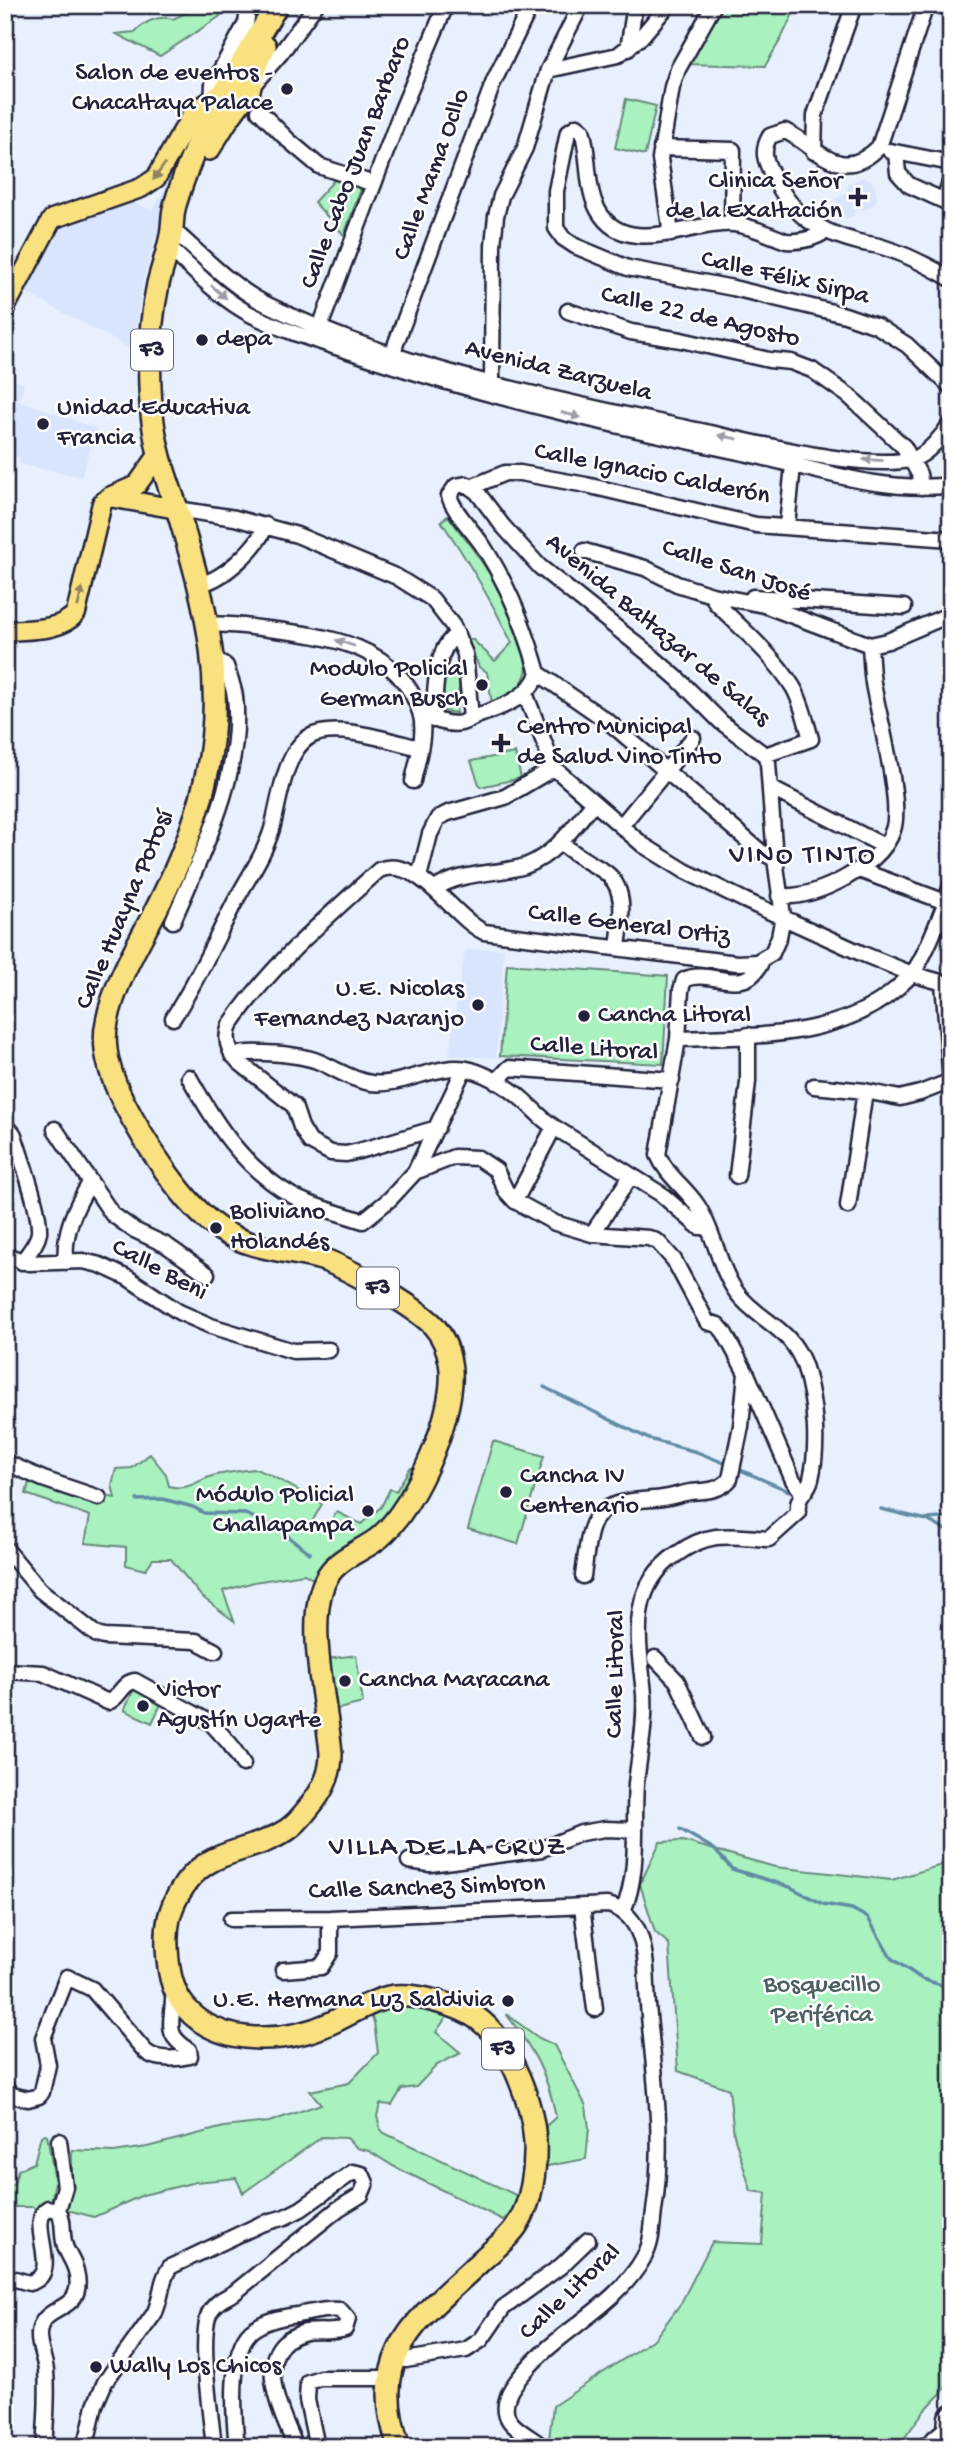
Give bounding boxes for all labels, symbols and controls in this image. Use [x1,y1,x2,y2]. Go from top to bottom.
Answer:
street label: Calle Cabo Juan Barbaro [294,32,420,294]
place label: Salon de eventos - Chacaltaya Palace [72,59,274,120]
marker: Salon de eventos - Chacaltaya Palace [279,81,295,97]
street label: Calle Mama Ocllo [388,85,478,265]
one-way arrow [152,162,166,181]
place label: Clinica Señor de la Exaltación [665,167,845,228]
marker: Clinica Señor de la Exaltación [848,187,868,207]
street label: Calle Félix Sirpa [698,245,874,314]
street label: Calle 22 de Agosto [597,280,803,356]
one-way arrow [210,284,228,300]
place label: depa [216,325,273,356]
road number: F3 [131,330,173,370]
marker: depa [194,332,210,348]
street label: Avenida Zarzuela [461,334,656,411]
place label: Unidad Educativa Francia [56,394,252,455]
one-way arrow [560,410,582,421]
marker: Unidad Educativa Francia [35,416,51,432]
one-way arrow [717,431,739,442]
street label: Calle Ignacio Calderón [532,437,773,513]
one-way arrow [862,455,884,466]
street label: Avenida Baltazar de Salas [538,528,777,735]
street label: Calle San José [658,533,815,611]
one-way arrow [75,585,86,607]
one-way arrow [334,637,355,648]
place label: Modulo Policial German Busch [310,655,468,716]
marker: Modulo Policial German Busch [474,677,490,693]
place label: Centro Municipal de Salud Vino Tinto [517,713,722,774]
marker: Centro Municipal de Salud Vino Tinto [491,733,511,753]
street label: Calle Huayna Potosí [70,804,183,1015]
district label: VINO TINTO [728,840,877,873]
street label: Calle General Ortiz [526,898,733,954]
place label: U.E. Nicolas Fernandez Naranjo [253,975,465,1036]
marker: U.E. Nicolas Fernandez Naranjo [470,997,486,1013]
place label: Cancha Litoral [598,1001,751,1032]
marker: Cancha Litoral [576,1008,592,1024]
street label: Calle Litoral [529,1030,659,1070]
place label: Boliviano Holandés [229,1198,331,1259]
marker: Boliviano Holandés [208,1220,224,1236]
street label: Calle Beni [106,1233,212,1309]
road number: F3 [357,1268,399,1308]
place label: Cancha IV Centenario [520,1462,639,1523]
place label: Módulo Policial Challapampa [196,1481,356,1542]
marker: Cancha IV Centenario [498,1484,514,1500]
marker: Módulo Policial Challapampa [360,1503,376,1519]
street label: Calle Litoral [600,1610,634,1738]
place label: Cancha Maracana [359,1666,551,1697]
marker: Cancha Maracana [337,1673,353,1689]
place label: Victor Agustín Ugarte [156,1676,322,1737]
marker: Victor Agustín Ugarte [135,1698,151,1714]
district label: VILLA DE LA CRUZ [328,1832,567,1865]
street label: Calle Sanchez Simbron [308,1869,547,1909]
park label: Bosquecillo Periférica [763,1971,880,2032]
place label: U.E. Hermana Luz Saldivia [213,1986,496,2017]
marker: U.E. Hermana Luz Saldivia [500,1993,516,2009]
road number: F3 [482,2028,524,2070]
street label: Calle Litoral [514,2238,628,2348]
place label: Wally Los Chicos [110,2352,283,2383]
marker: Wally Los Chicos [88,2359,104,2375]

